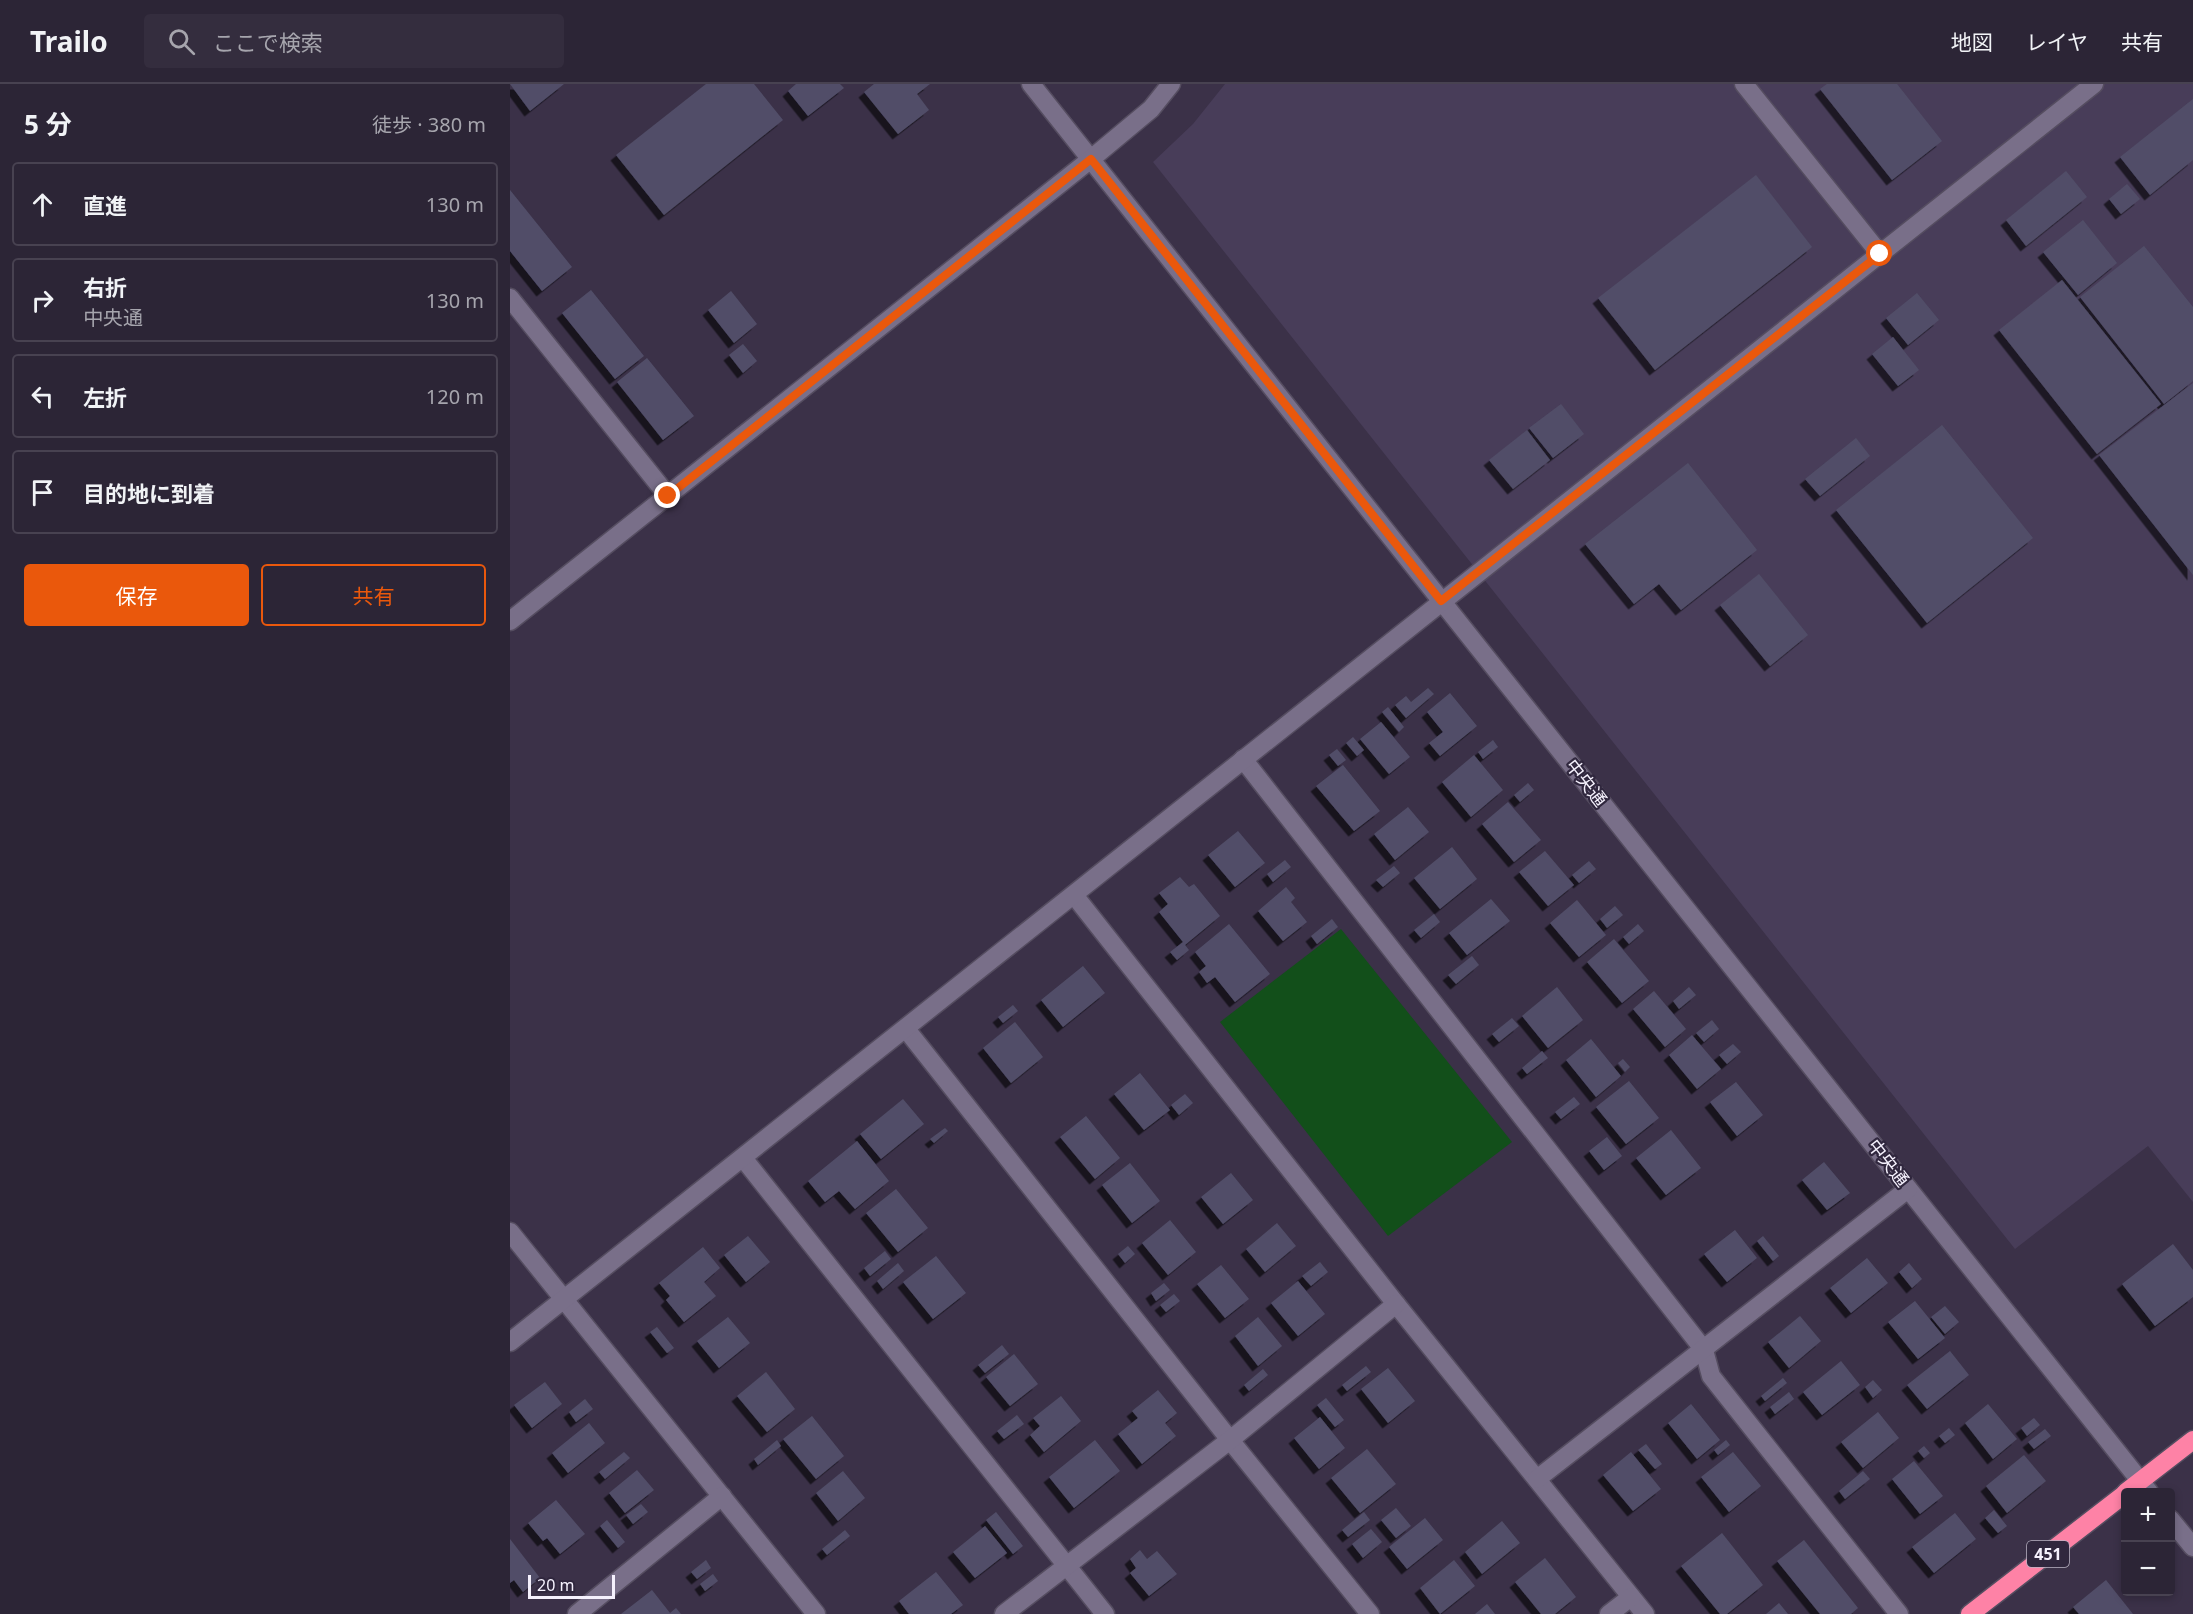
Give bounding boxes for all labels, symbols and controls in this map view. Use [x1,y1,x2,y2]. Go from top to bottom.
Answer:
search box [144,14,564,68]
text: Trailo [30,22,108,60]
icon: search [165,25,198,58]
text: ここで検索 [213,27,323,57]
text: 地図 [1951,28,1993,56]
text: レイヤ [2026,28,2088,56]
text: 共有 [2121,28,2163,56]
text: 5 分 [24,106,72,142]
text: 徒歩 · 380 m [372,111,486,138]
icon: ahead [26,188,59,221]
text: 直進 [83,190,127,220]
text: 130 m [426,191,484,218]
route start [1866,240,1892,266]
text: 右折 [83,272,127,302]
icon: right [26,284,59,317]
text: 130 m [426,287,484,314]
text: 中央通 [83,304,143,331]
icon: left [26,380,59,413]
text: 左折 [83,382,127,412]
text: 120 m [426,383,484,410]
icon: arrive [26,476,59,509]
text: 目的地に到着 [83,478,215,508]
route end [654,482,680,508]
button: 保存 [24,564,249,626]
button: 共有 [261,564,486,626]
street label: 中央通 [1561,754,1613,811]
street label: 中央通 [1863,1134,1915,1191]
map controls [2121,1488,2175,1596]
button: + [2121,1488,2175,1542]
road number: 451 [2027,1541,2069,1567]
button: − [2121,1542,2175,1596]
scale bar [528,1572,615,1600]
text: 20 m [537,1574,574,1596]

